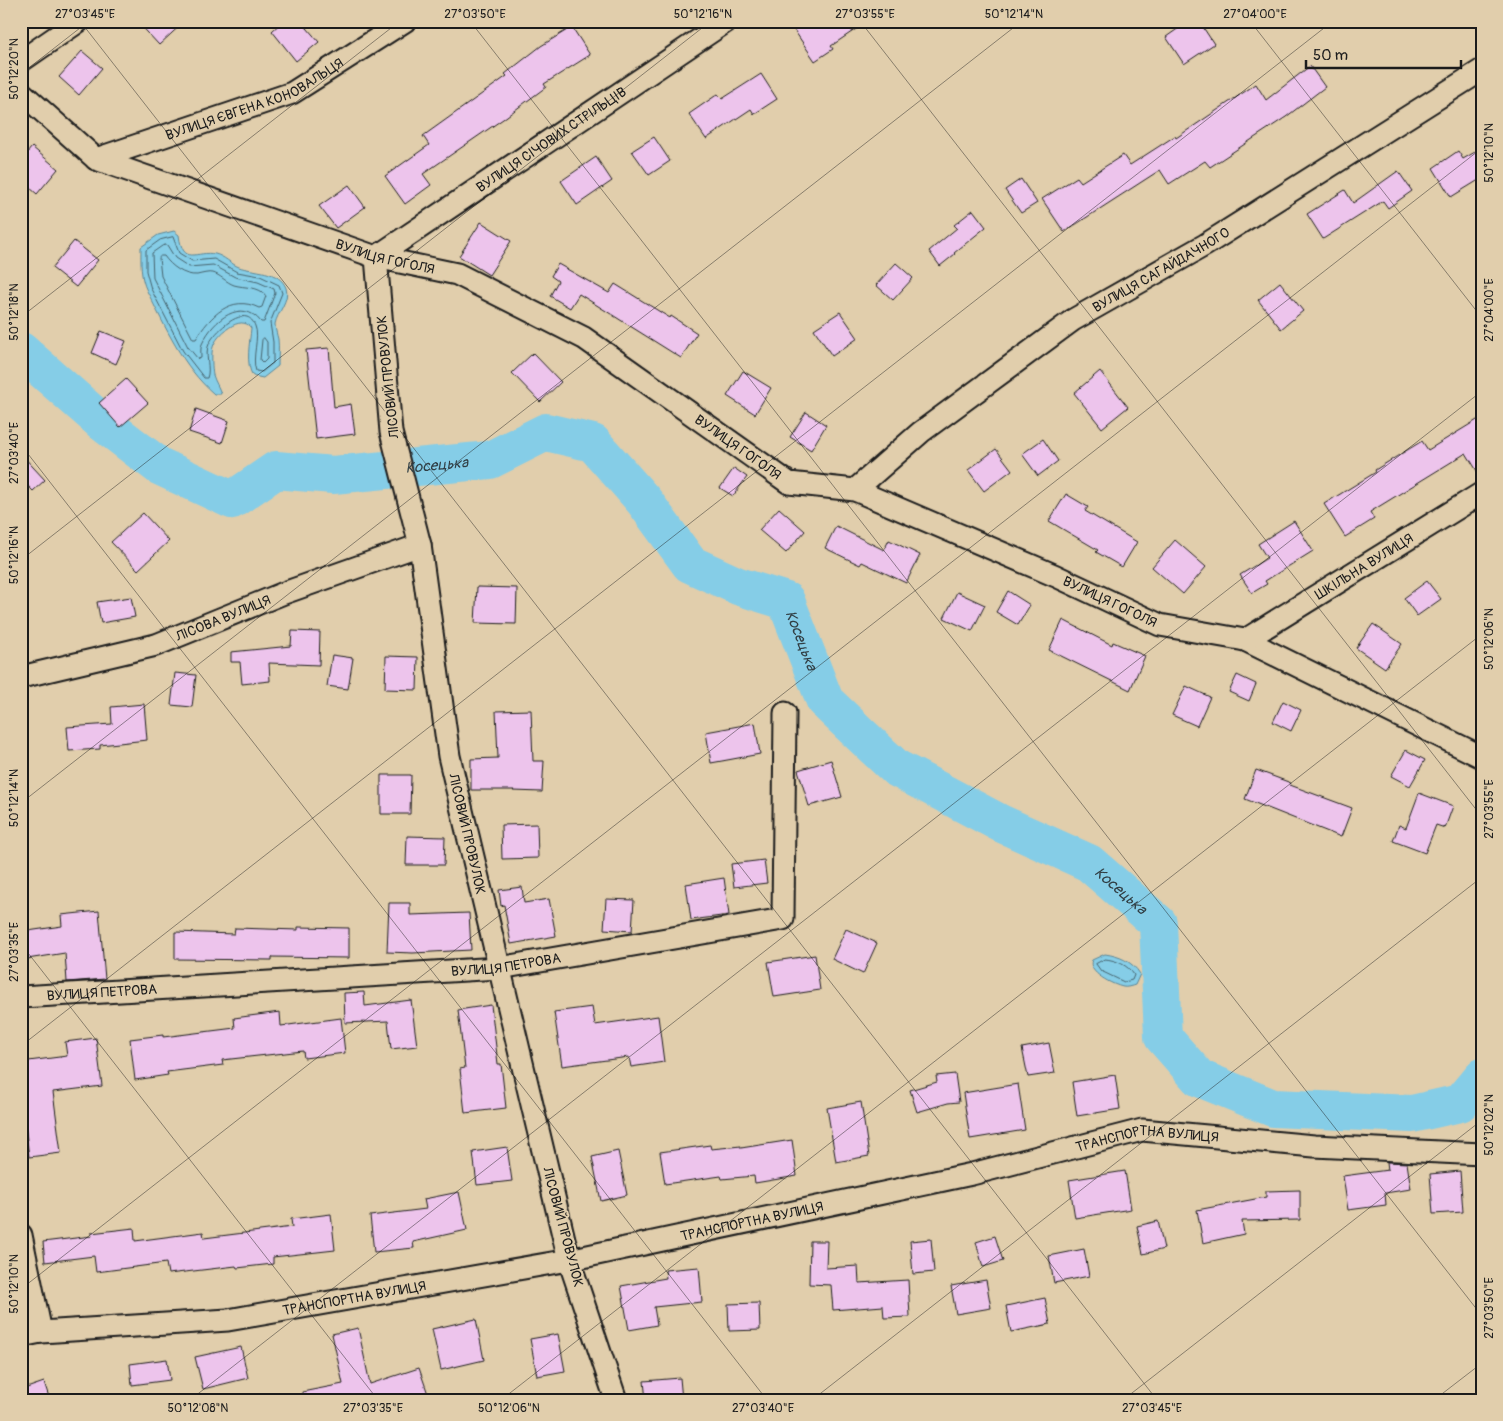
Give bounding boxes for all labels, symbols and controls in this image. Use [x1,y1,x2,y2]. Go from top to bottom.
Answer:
text: 27°03'45"E [55,7,115,22]
text: 27°03'50"E [444,7,506,22]
text: 50°12'16"N [674,7,732,22]
text: 27°03'55"E [835,7,895,22]
text: 50°12'14"N [985,7,1043,22]
text: 27°04'00"E [1223,7,1287,22]
text: 50°12'20"N [7,38,22,100]
scale bar [1306,38,1460,70]
text: 50 m [1313,46,1348,65]
street label: ВУЛИЦЯ ЄВГЕНА КОНОВАЛЬЦЯ [163,54,347,143]
street label: ВУЛИЦЯ СІЧОВИХ СТРІЛЬЦІВ [473,83,629,196]
text: 50°12'10"N [1482,123,1497,183]
street label: ВУЛИЦЯ САГАЙДАЧНОГО [1089,223,1233,316]
street label: ВУЛИЦЯ ГОГОЛЯ [333,235,436,278]
text: 27°04'00"E [1482,278,1497,342]
text: 50°12'18"N [7,283,22,341]
street label: ЛІСОВИЙ ПРОВУЛОК [373,315,403,440]
street label: ВУЛИЦЯ ГОГОЛЯ [692,411,785,483]
text: 27°03'40"E [7,422,22,484]
water label: Косецька [405,453,470,478]
text: 50°12'16"N [7,526,22,584]
street label: ШКІЛЬНА ВУЛИЦЯ [1312,529,1416,603]
street label: ВУЛИЦЯ ГОГОЛЯ [1060,572,1160,631]
street label: ЛІСОВА ВУЛИЦЯ [172,591,273,645]
water label: Косецька [781,608,822,674]
text: 50°12'06"N [1482,608,1497,670]
text: 50°12'14"N [7,769,22,827]
street label: ЛІСОВИЙ ПРОВУЛОК [445,771,489,896]
text: 27°03'55"E [1482,779,1497,839]
water label: Косецька [1091,863,1152,919]
text: 27°03'35"E [7,922,22,982]
street label: ВУЛИЦЯ ПЕТРОВА [450,949,562,979]
street label: ВУЛИЦЯ ПЕТРОВА [46,980,158,1004]
text: 50°12'02"N [1482,1094,1497,1156]
street label: ТРАНСПОРТНА ВУЛИЦЯ [1074,1121,1220,1155]
street label: ЛІСОВИЙ ПРОВУЛОК [539,1164,587,1289]
street label: ТРАНСПОРТНА ВУЛИЦЯ [679,1197,825,1244]
text: 50°12'10"N [7,1254,22,1314]
street label: ТРАНСПОРТНА ВУЛИЦЯ [281,1277,427,1319]
text: 27°03'50"E [1482,1277,1497,1339]
text: 50°12'08"N [168,1401,228,1416]
text: 27°03'35"E [343,1401,403,1416]
text: 50°12'06"N [478,1401,540,1416]
text: 27°03'40"E [732,1401,794,1416]
text: 27°03'45"E [1122,1401,1182,1416]

